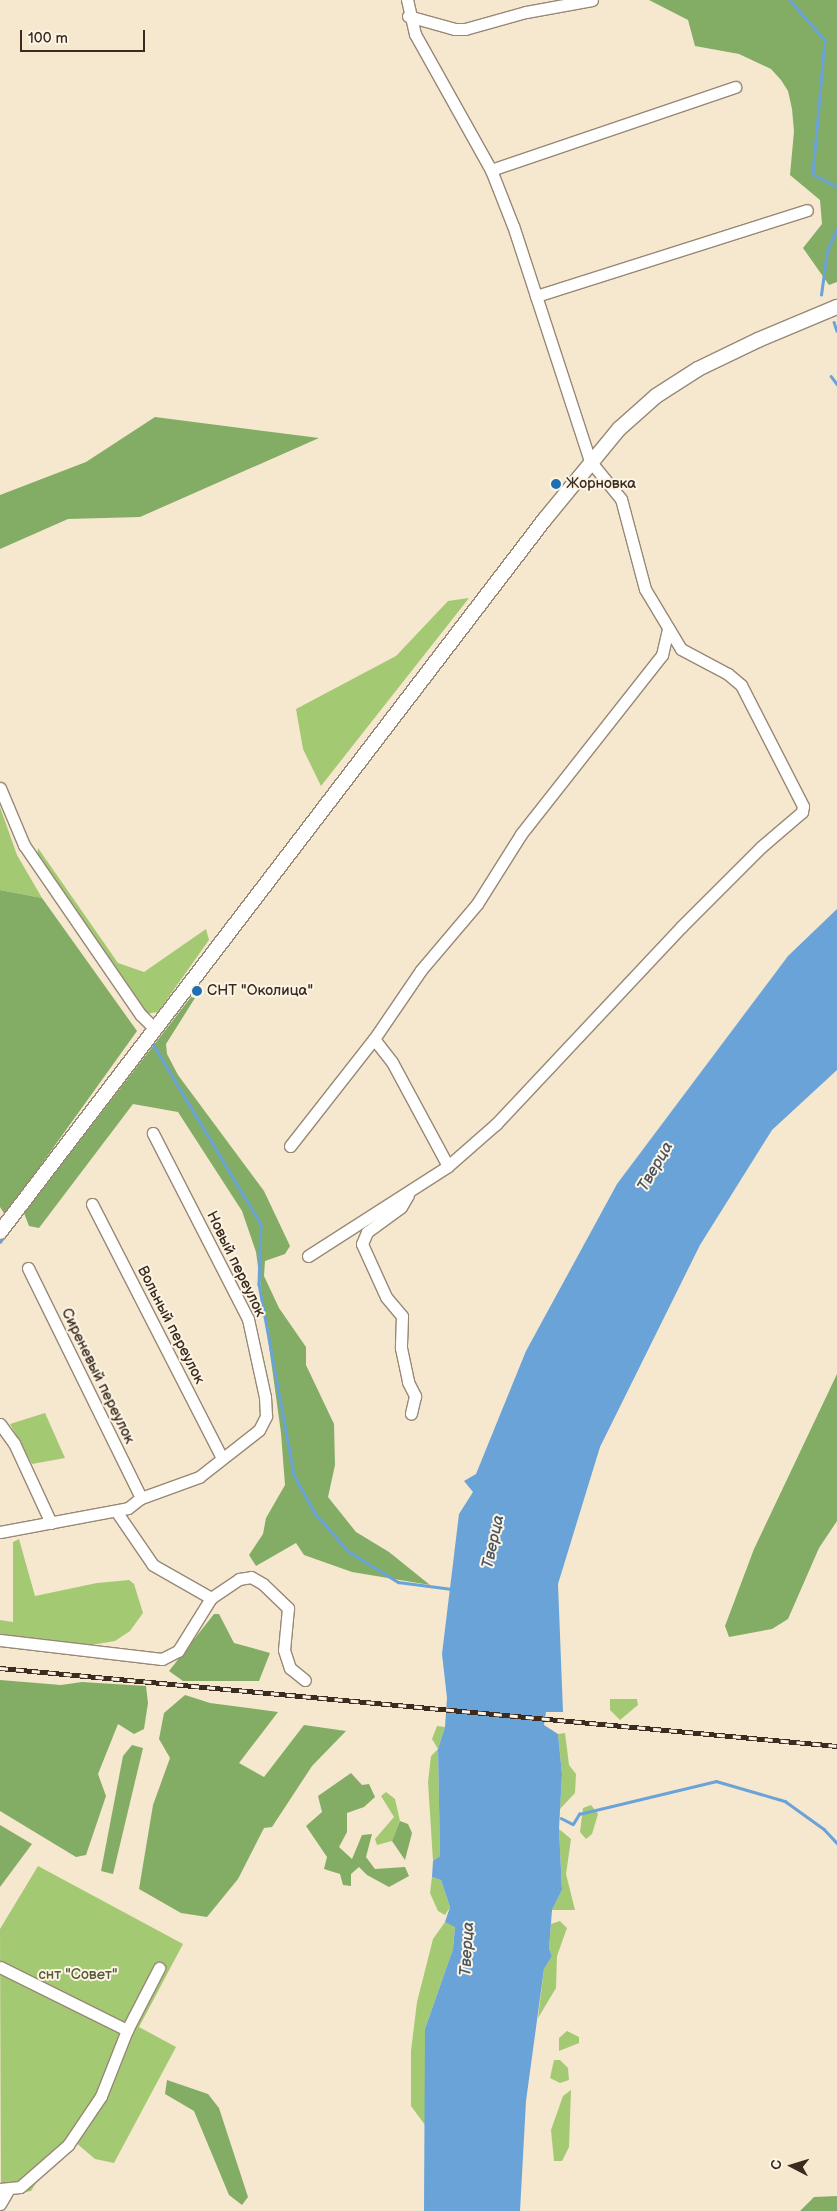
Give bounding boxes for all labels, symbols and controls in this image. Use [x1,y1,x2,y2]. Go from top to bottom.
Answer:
scale bar [22,20,148,52]
text: 100 m [28,29,68,48]
place label: Жорновка [566,475,636,493]
marker: Жорновка [550,478,562,490]
place label: СНТ "Околица" [207,982,313,1000]
marker: СНТ "Околица" [191,985,203,997]
water label: Тверца [634,1139,678,1195]
street label: Новый переулок [203,1208,269,1320]
street label: Вольный переулок [133,1263,209,1387]
street label: Сиреневый переулок [57,1305,139,1447]
water label: Тверца [479,1513,509,1571]
water label: Тверца [457,1921,479,1977]
park label: снт "Совет" [38,1966,118,1984]
north arrow [767,2141,817,2191]
text: С [768,2159,785,2170]

